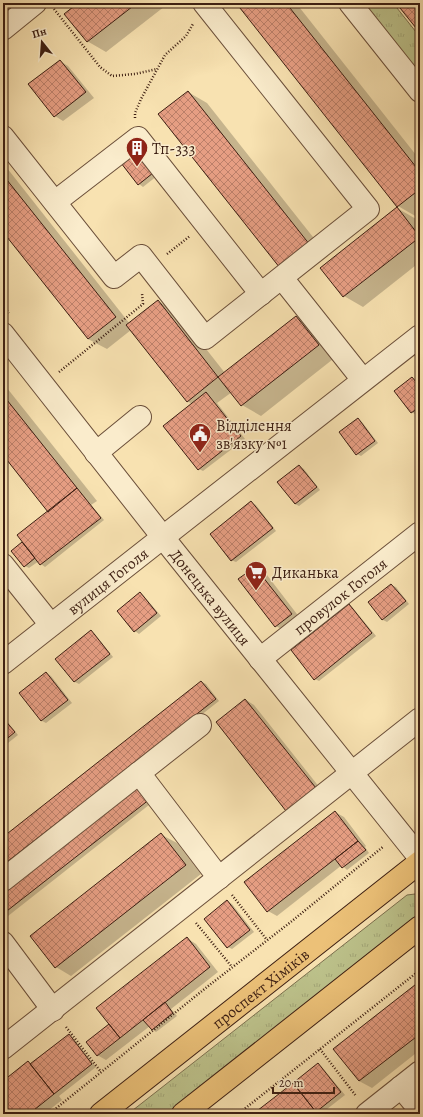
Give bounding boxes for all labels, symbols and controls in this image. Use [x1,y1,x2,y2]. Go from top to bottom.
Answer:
north arrow [22,22,62,62]
text: Пн [30,23,49,42]
building icon: Тп-333 [124,135,150,168]
place label: Тп-333 [152,138,195,160]
place label: Відділення зв'язку №1 [216,415,292,455]
public building icon: Відділення зв'язку №1 [187,421,213,454]
street label: вулиця Гоголя [63,543,153,620]
street label: Донецька вулиця [164,545,256,651]
street label: провулок Гоголя [289,553,392,640]
supermarket icon: Диканька [243,559,269,592]
place label: Диканька [272,562,339,584]
street label: проспект Хіміків [208,944,314,1034]
scale bar [273,1069,334,1095]
text: 20 m [279,1075,303,1091]

